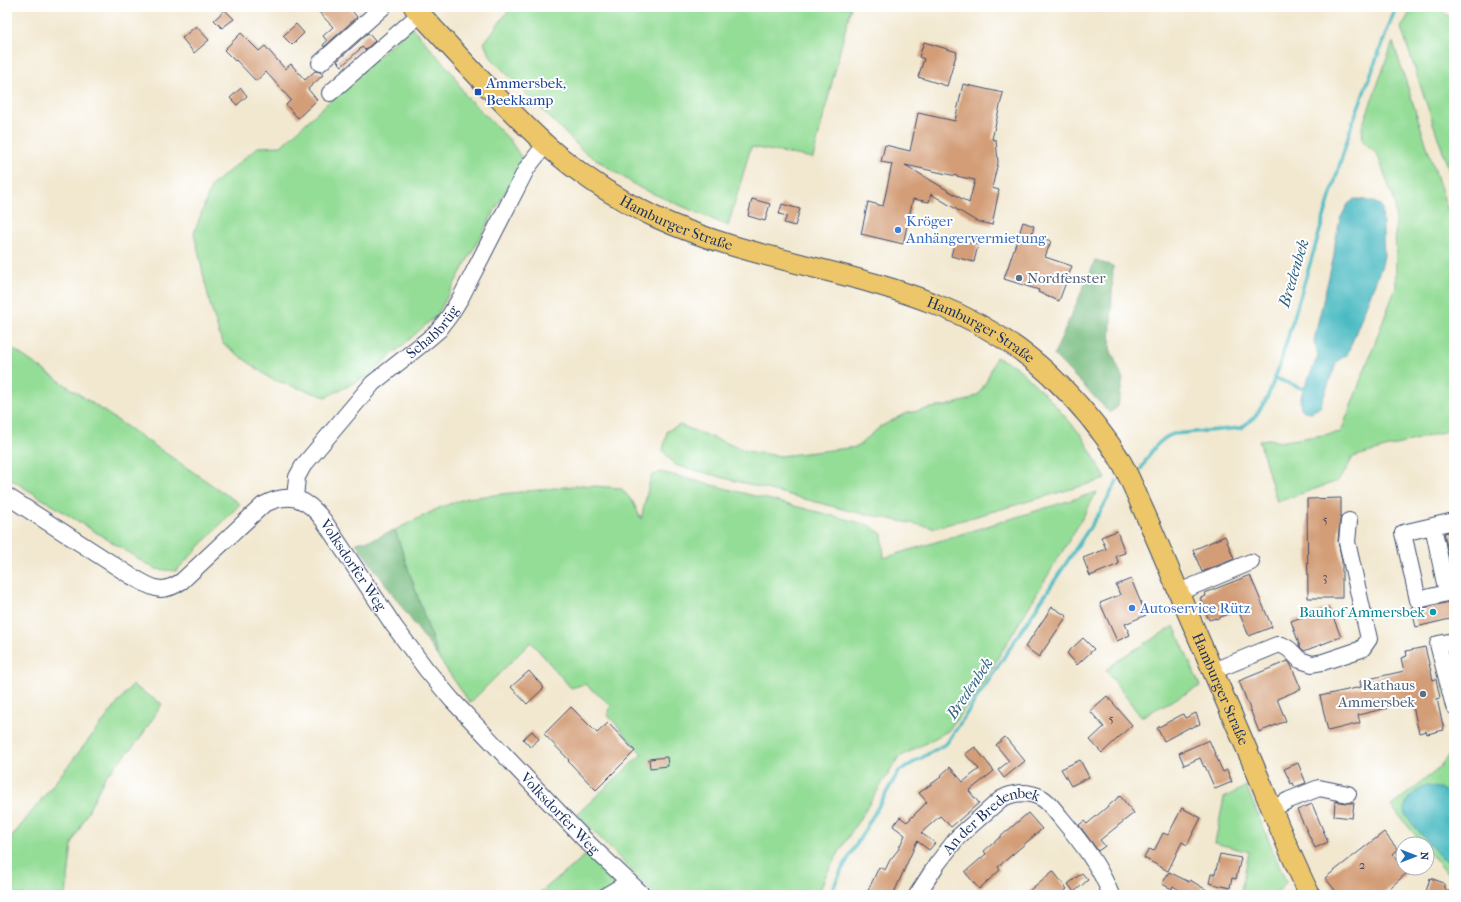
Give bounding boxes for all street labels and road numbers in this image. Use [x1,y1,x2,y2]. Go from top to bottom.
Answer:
street label: Hamburger Straße [616,191,735,254]
street label: Hamburger Straße [924,293,1039,367]
street label: Schabbrüg [402,301,463,362]
street label: Volksdorfer Weg [316,515,391,615]
street label: Hamburger Straße [1188,630,1253,748]
street label: Volksdorfer Weg [516,768,604,859]
street label: An der Bredenbek [938,784,1043,859]

